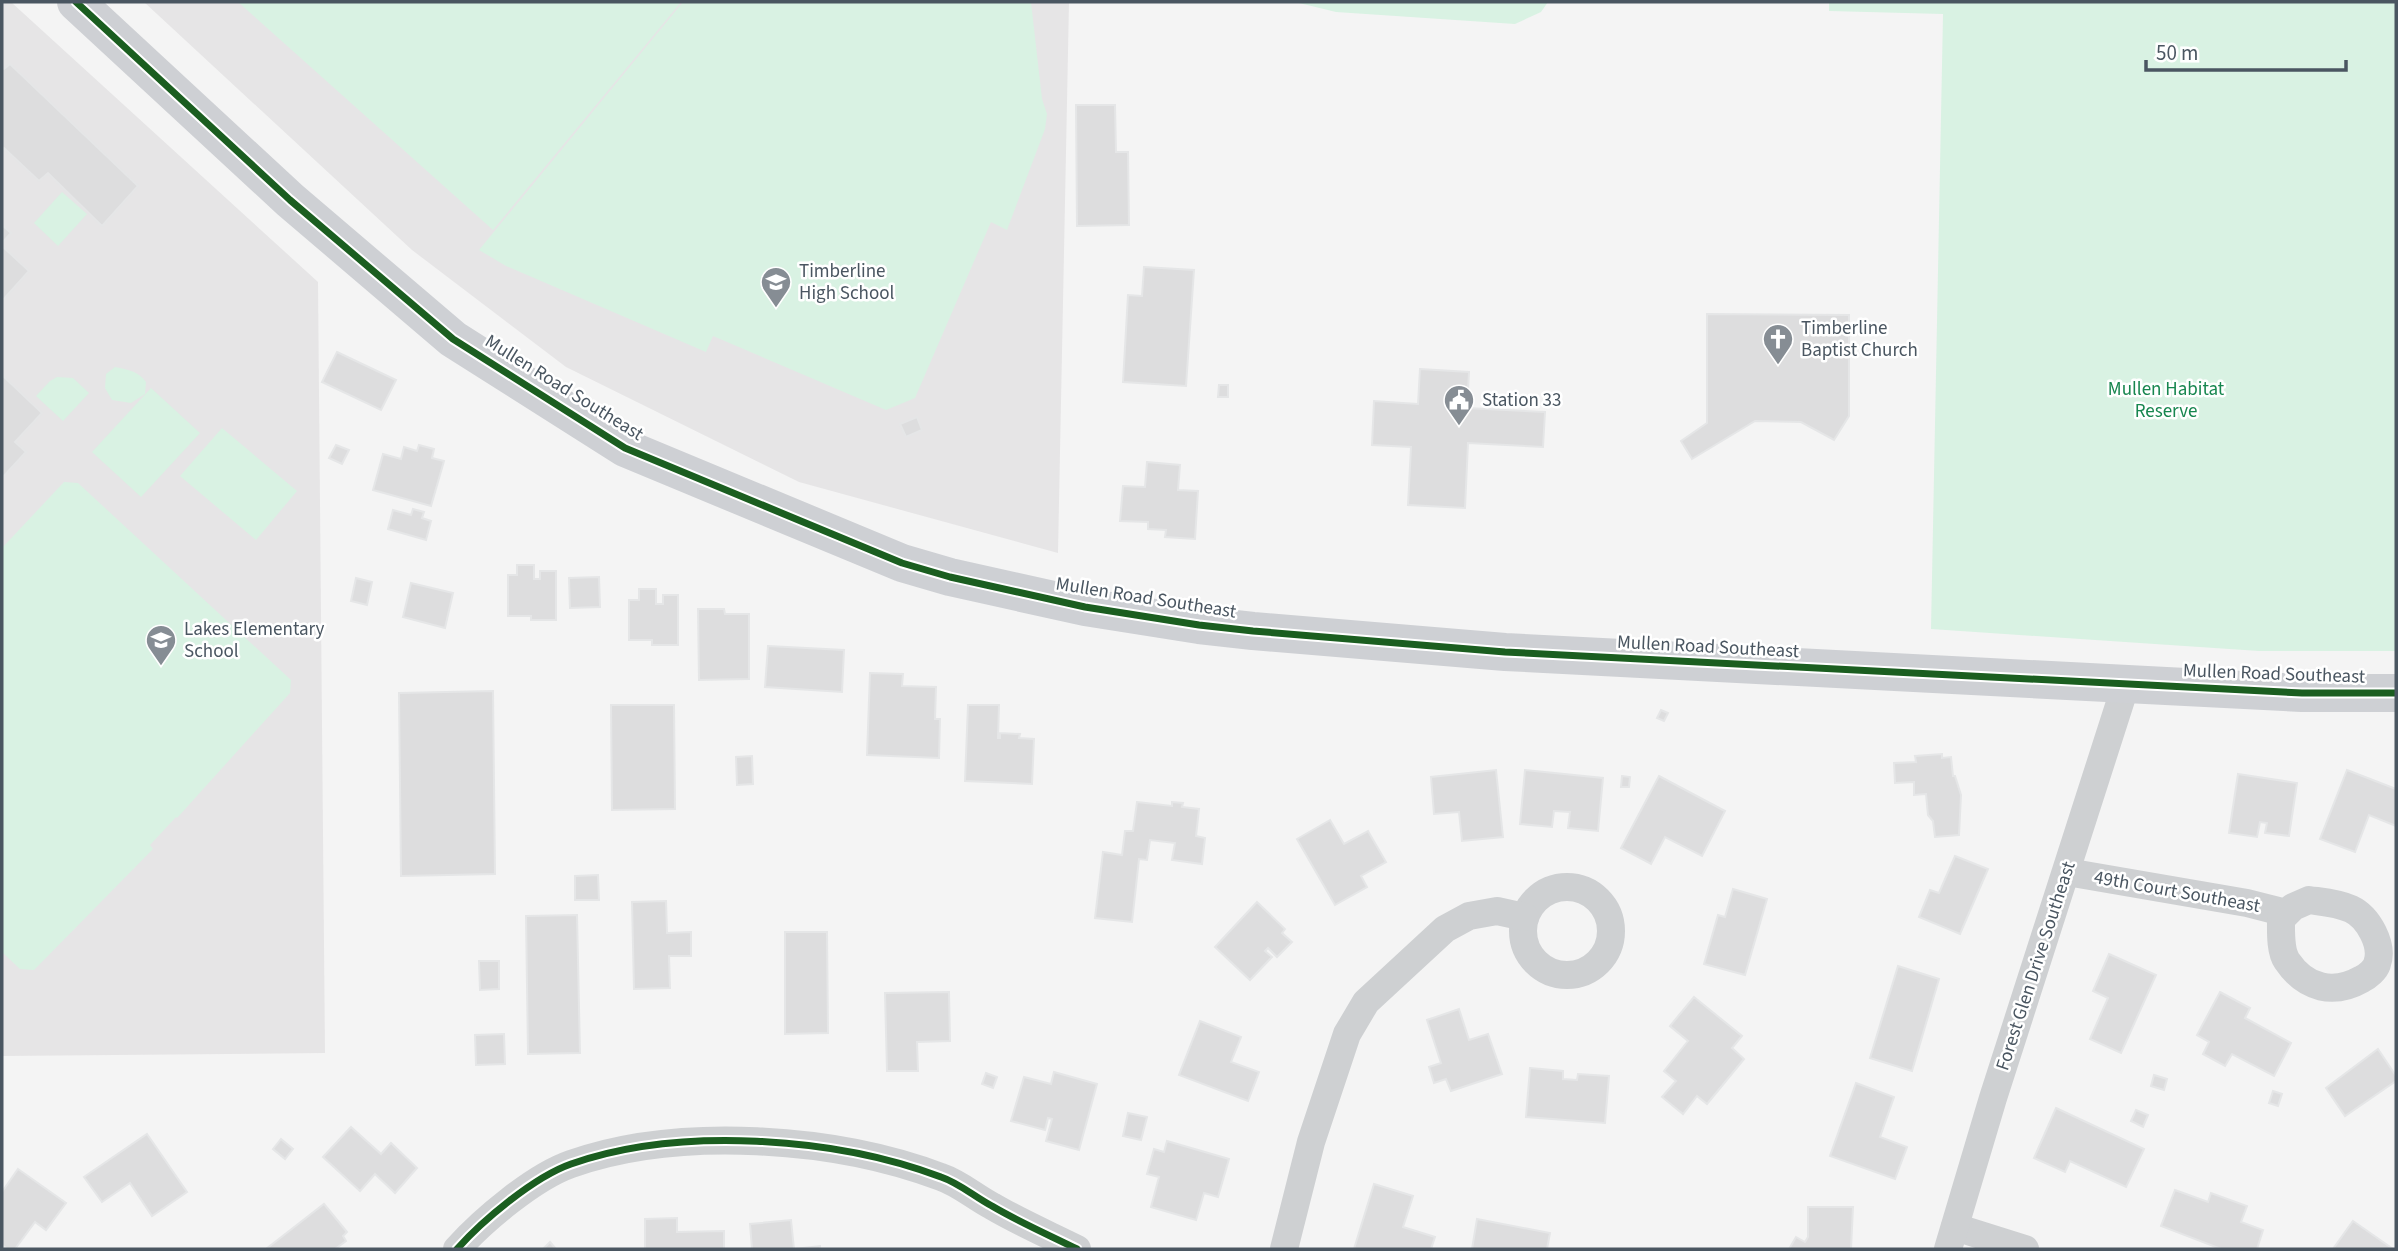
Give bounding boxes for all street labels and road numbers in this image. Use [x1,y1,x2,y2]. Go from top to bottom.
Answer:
street label: Mullen Road Southeast [480,328,649,448]
street label: Mullen Road Southeast [1054,570,1239,626]
street label: Mullen Road Southeast [1616,629,1800,665]
street label: Mullen Road Southeast [2182,657,2366,691]
street label: Forest Glen Drive Southeast [1989,857,2083,1074]
street label: 49th Court Southeast [2092,864,2263,920]

